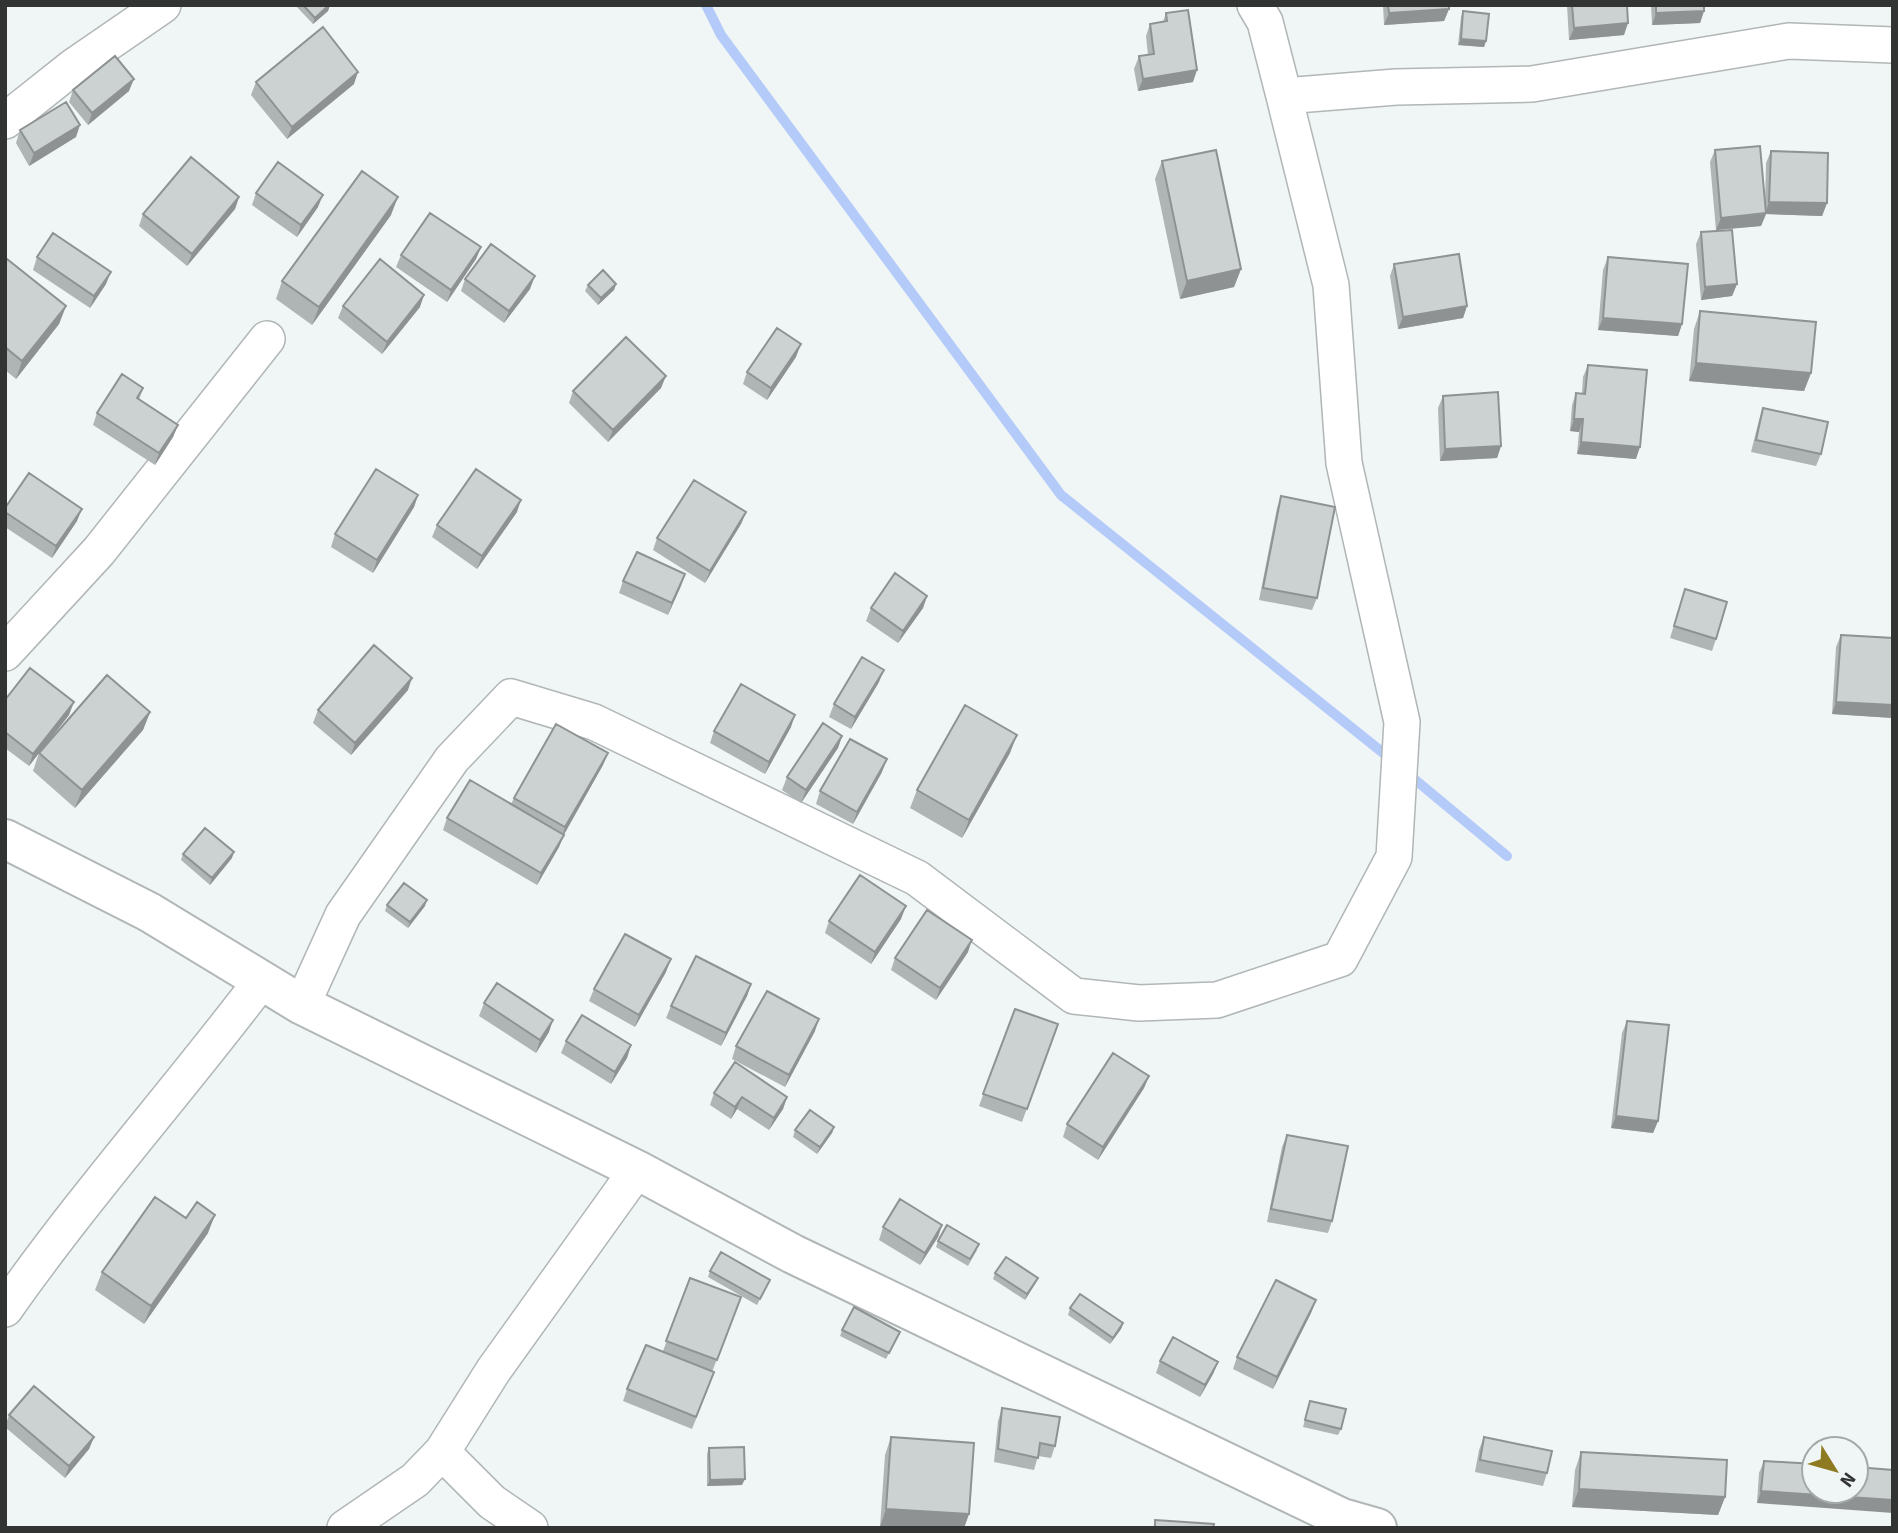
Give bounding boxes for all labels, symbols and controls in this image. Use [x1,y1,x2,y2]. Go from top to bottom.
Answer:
north arrow [1800,1435,1870,1505]
text: N [1833,1466,1862,1493]

